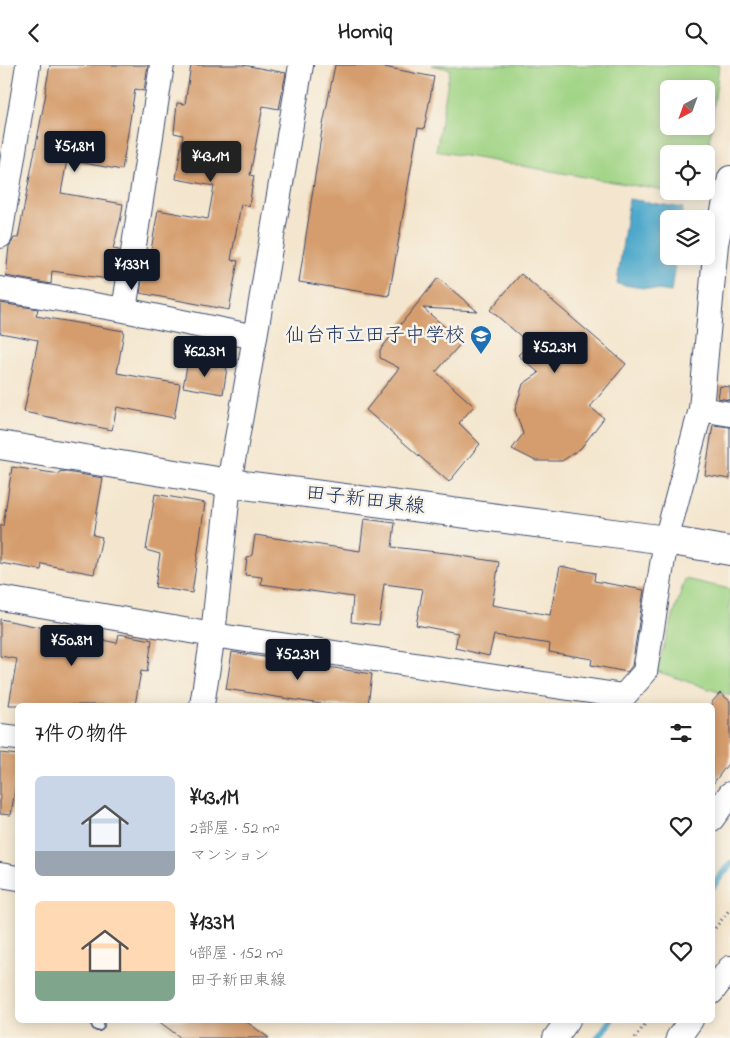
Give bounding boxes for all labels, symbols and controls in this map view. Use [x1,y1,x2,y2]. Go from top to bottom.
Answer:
text: Homiq [338,17,392,49]
icon: back [20,19,48,47]
icon: search [682,19,710,47]
north arrow [660,80,715,135]
map controls [660,80,715,265]
pin: ¥51.8M [34,131,116,173]
text: ¥51.8M [55,135,95,159]
pin: ¥43.1M [170,141,252,183]
text: ¥43.1M [192,145,230,169]
button: locate [660,145,715,200]
button: layers [660,210,715,265]
pin: ¥133M [97,249,167,291]
text: ¥133M [115,253,149,277]
place label: 仙台市立田子中学校 [285,322,465,351]
school or university icon: 仙台市立田子中学校 [469,324,493,355]
pin: ¥52.3M [514,331,596,374]
pin: ¥62.3M [164,335,246,378]
text: ¥52.3M [534,336,576,360]
text: ¥62.3M [185,340,225,364]
street label: 田子新田東線 [304,479,426,523]
pin: ¥50.8M [31,625,113,667]
text: ¥50.8M [51,629,93,653]
pin: ¥52.3M [257,639,339,681]
text: ¥52.3M [277,643,319,667]
icon: filters [667,719,695,747]
text: 7件の物件 [35,720,128,750]
text: ¥43.1M [190,784,239,814]
icon: home [75,796,135,856]
icon: heart [667,812,695,840]
text: 2部屋 · 52 m² [190,817,280,841]
text: マンション [190,844,269,868]
text: ¥133M [190,909,235,939]
icon: home [75,921,135,981]
icon: heart [667,937,695,965]
text: 4部屋 · 152 m² [190,942,283,966]
text: 田子新田東線 [190,969,286,993]

